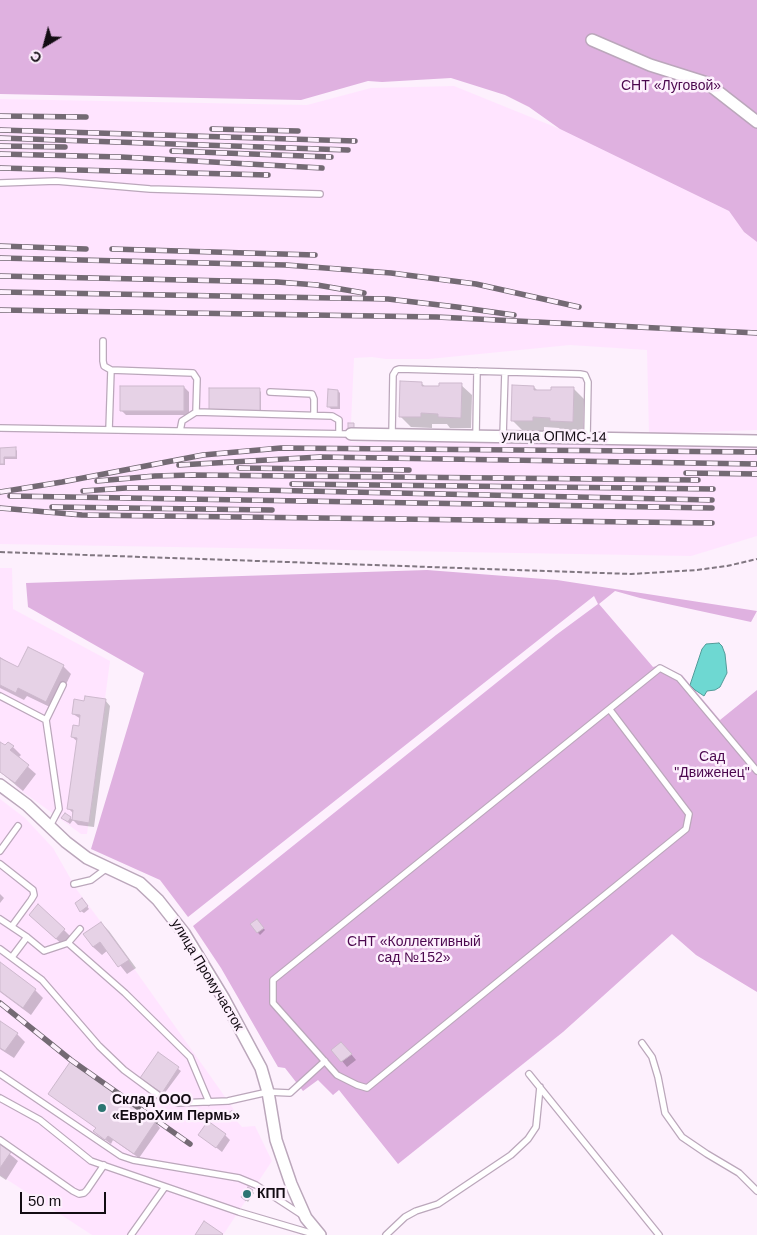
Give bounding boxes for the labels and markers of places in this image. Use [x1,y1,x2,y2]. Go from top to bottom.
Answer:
place label: Склад ООО «ЕвроХим Пермь» [112,1092,240,1124]
marker: Склад ООО «ЕвроХим Пермь» [96,1102,108,1114]
place label: КПП [257,1186,286,1202]
marker: КПП [241,1188,253,1200]

